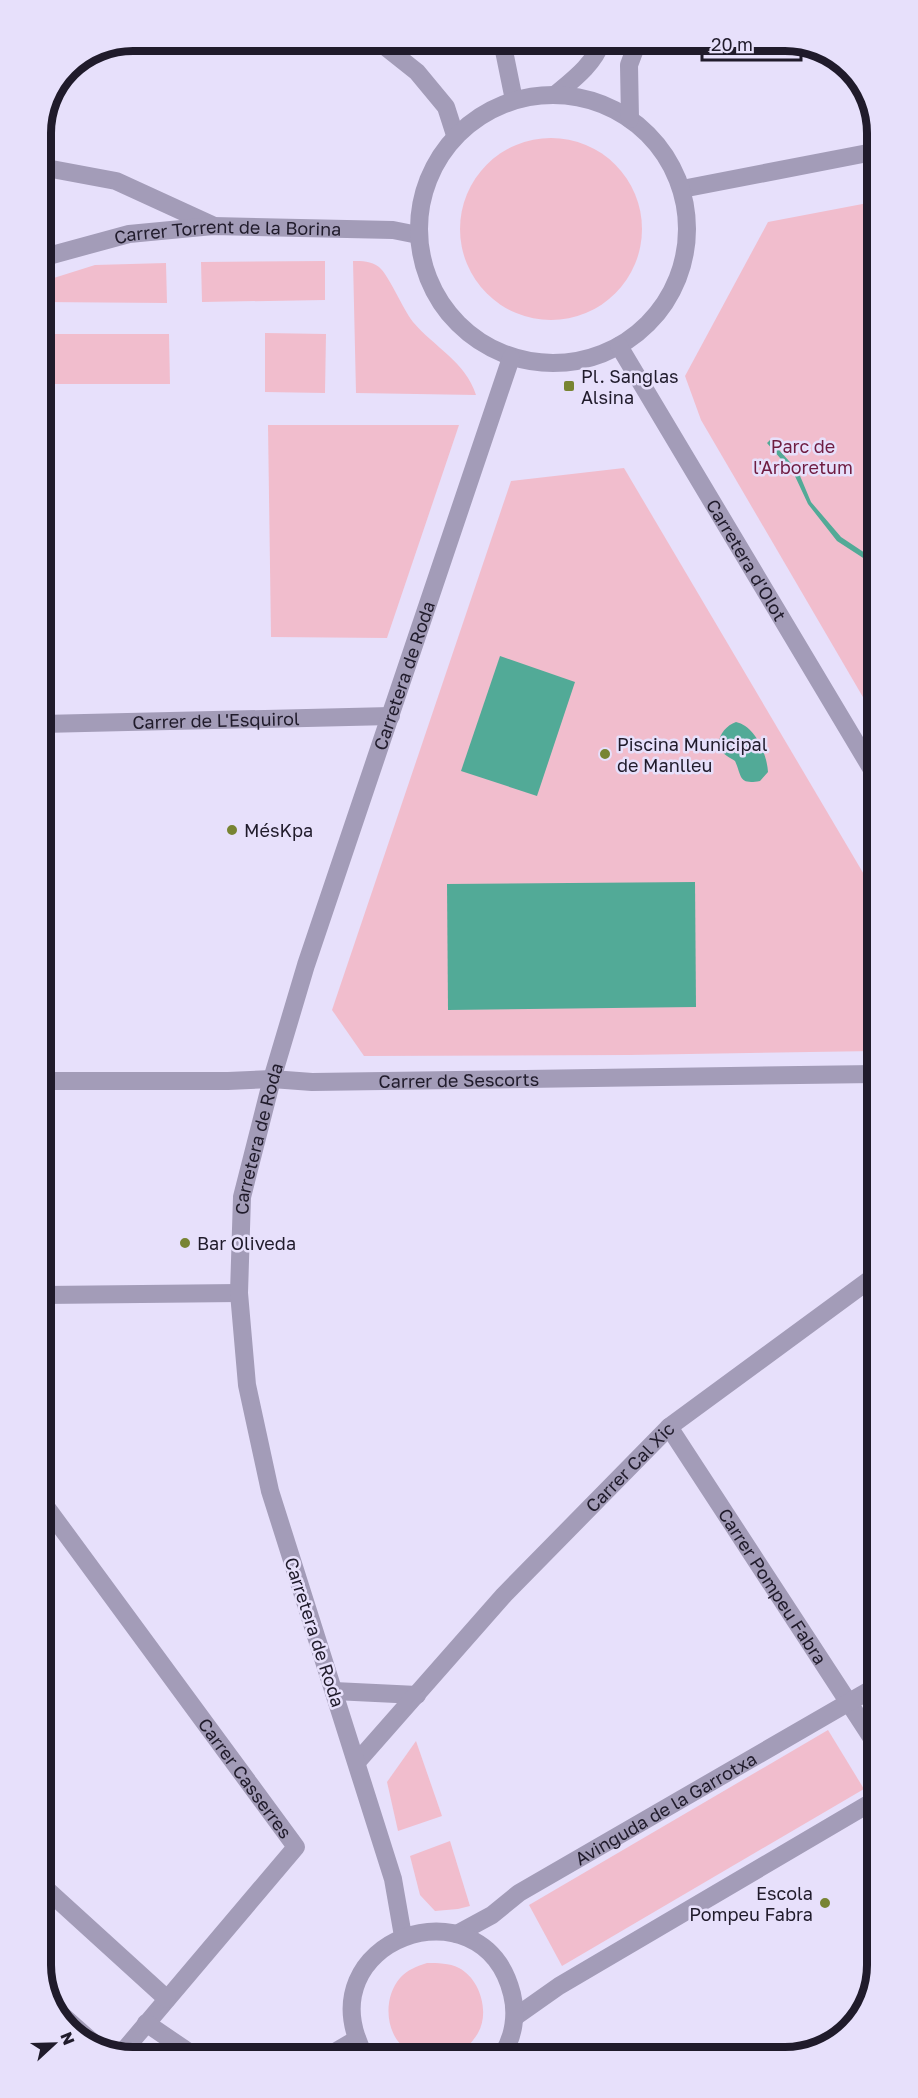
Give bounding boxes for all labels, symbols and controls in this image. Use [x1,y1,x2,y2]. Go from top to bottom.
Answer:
scale bar [702,24,801,62]
text: 20 m [711,33,753,55]
street label: Carrer Torrent de la Borina [111,215,342,249]
place label: Pl. Sanglas Alsina [581,365,679,408]
marker: Pl. Sanglas Alsina [562,379,576,393]
park label: Parc de l'Arboretum [753,435,853,478]
street label: Carretera d'Olot [702,495,791,625]
street label: Carretera de Roda [368,598,439,753]
street label: Carrer de L'Esquirol [132,707,300,733]
place label: Piscina Municipal de Manlleu [617,733,768,776]
marker: Piscina Municipal de Manlleu [598,747,612,761]
place label: MésKpa [244,819,313,841]
marker: MésKpa [225,823,239,837]
street label: Carretera de Roda [230,1060,287,1215]
street label: Carrer de Sescorts [378,1068,539,1092]
place label: Bar Oliveda [197,1232,296,1254]
marker: Bar Oliveda [178,1236,192,1250]
street label: Carrer Cal Xic [581,1417,679,1517]
street label: Carrer Pompeu Fabra [714,1504,832,1668]
street label: Carretera de Roda [280,1554,350,1710]
street label: Carrer Casserres [194,1713,297,1843]
street label: Avinguda de la Garrotxa [571,1747,760,1869]
place label: Escola Pompeu Fabra [689,1882,813,1925]
marker: Escola Pompeu Fabra [818,1896,832,1910]
north arrow [24,2014,84,2074]
text: N [56,2029,79,2048]

